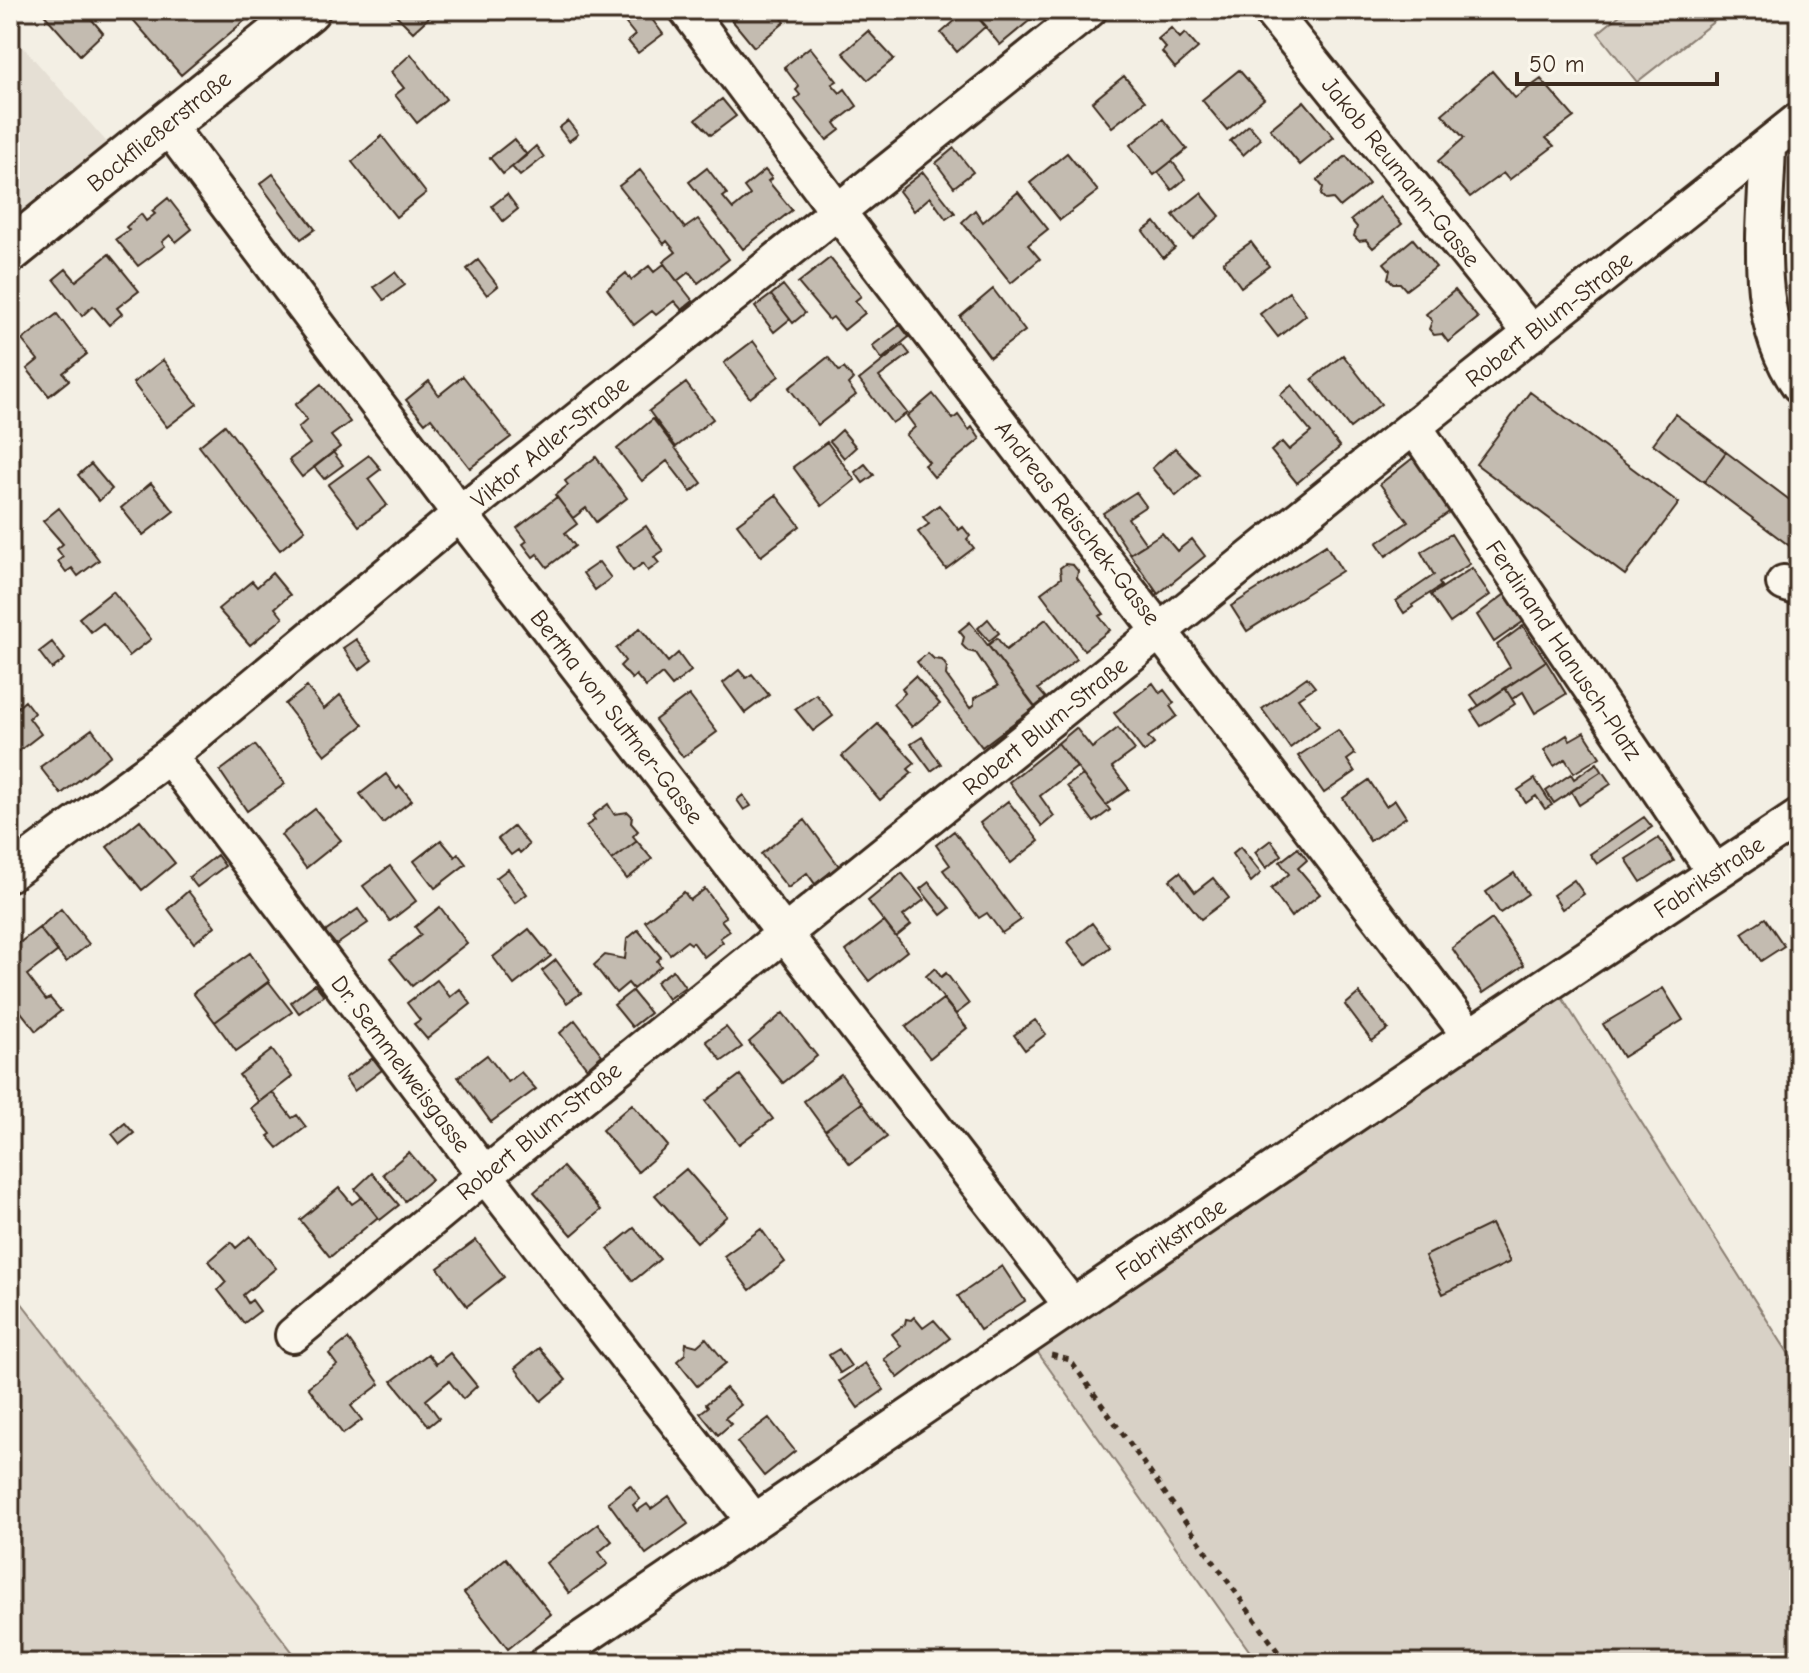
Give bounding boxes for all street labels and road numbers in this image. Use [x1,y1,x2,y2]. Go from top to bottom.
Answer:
street label: Bockfließerstraße [81,64,237,198]
street label: Jakob Reumann-Gasse [1316,71,1486,273]
street label: Robert Blum-Straße [1460,245,1638,393]
street label: Viktor Adler-Straße [466,370,634,514]
street label: Andreas Reischek-Gasse [989,415,1167,631]
street label: Ferdinand Hanusch-Platz [1480,535,1648,766]
street label: Bertha von Suttner-Gasse [525,604,709,830]
street label: Robert Blum-Straße [957,651,1133,801]
street label: Fabrikstraße [1648,830,1770,924]
street label: Dr. Semmelweisgasse [325,970,477,1158]
street label: Robert Blum-Straße [451,1056,627,1206]
street label: Fabrikstraße [1110,1192,1232,1286]

